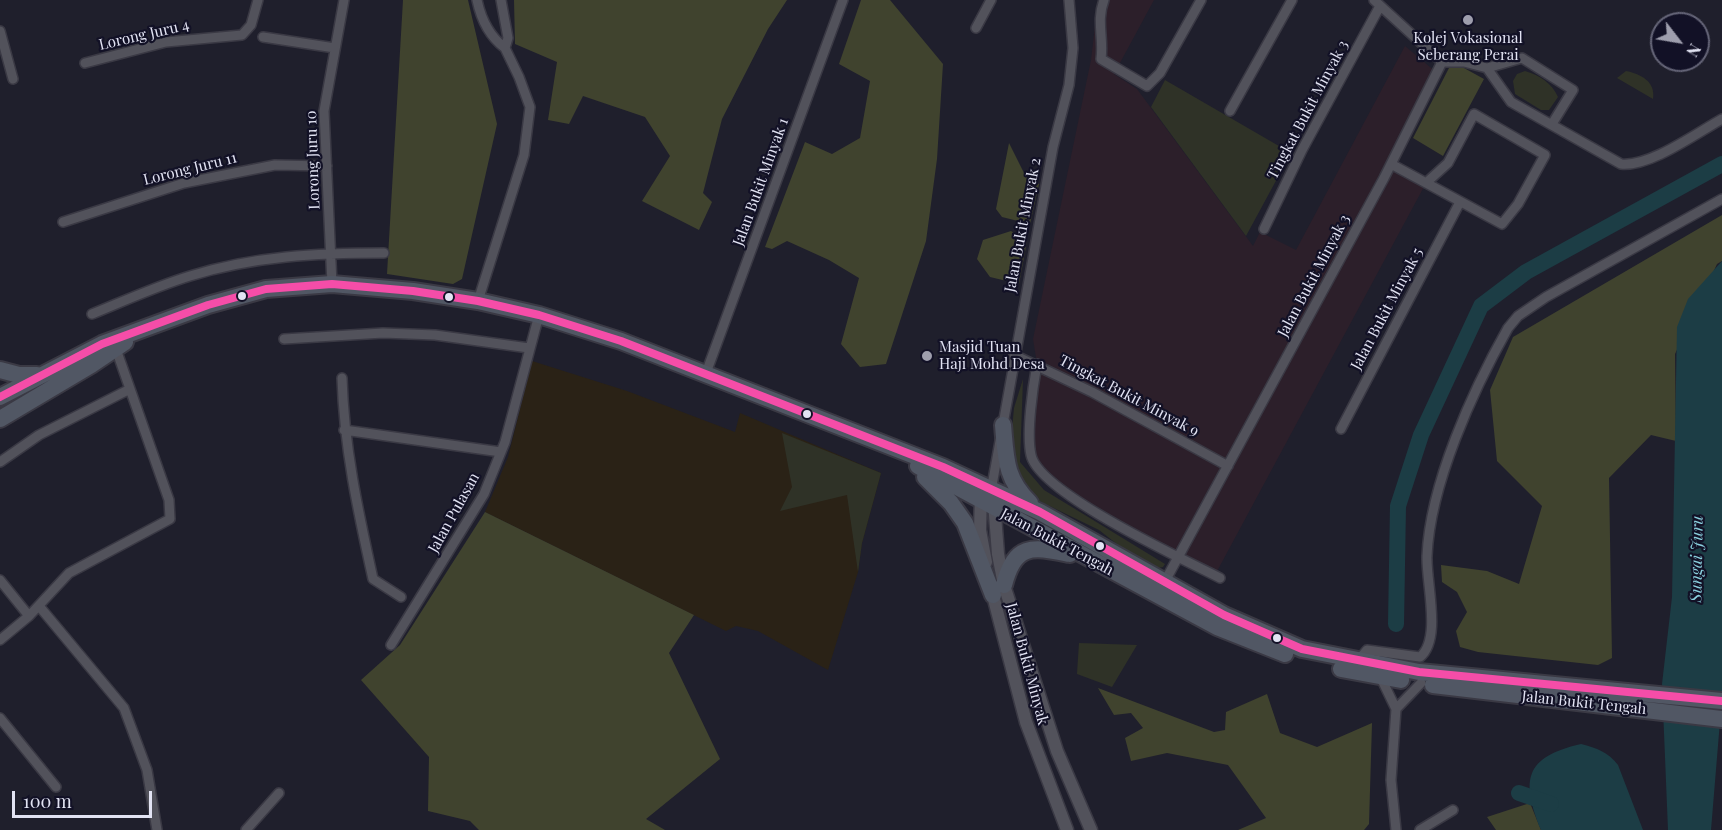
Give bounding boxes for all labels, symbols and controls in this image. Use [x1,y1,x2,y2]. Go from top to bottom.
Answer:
north arrow [1650,12,1710,72]
marker: Kolej Vokasional Seberang Perai [1461,13,1475,27]
street label: Lorong Juru 4 [97,16,191,54]
place label: Kolej Vokasional Seberang Perai [1413,29,1523,64]
street label: Tingkat Bukit Minyak 3 [1264,37,1352,183]
text: N [1682,40,1706,61]
street label: Lorong Juru 10 [302,110,324,210]
street label: Jalan Bukit Minyak 1 [729,115,793,249]
street label: Lorong Juru 11 [141,149,239,189]
street label: Jalan Bukit Minyak 2 [1001,156,1045,294]
street label: Jalan Bukit Minyak 3 [1274,212,1354,340]
street label: Jalan Bukit Minyak 5 [1347,245,1427,373]
unlabelled marker [236,290,248,302]
unlabelled marker [443,291,455,303]
place label: Masjid Tuan Haji Mohd Desa [939,338,1045,373]
marker: Masjid Tuan Haji Mohd Desa [920,349,934,363]
street label: Tingkat Bukit Minyak 9 [1056,352,1202,440]
unlabelled marker [801,408,813,420]
street label: Jalan Pulasan [425,470,483,556]
street label: Jalan Bukit Tengah [997,505,1117,579]
water label: Sungai Juru [1687,515,1707,603]
unlabelled marker [1094,540,1106,552]
street label: Jalan Bukit Minyak [1002,601,1052,727]
unlabelled marker [1271,632,1283,644]
street label: Jalan Bukit Tengah [1521,687,1647,719]
scale bar [15,779,154,817]
text: 100 m [23,789,72,813]

